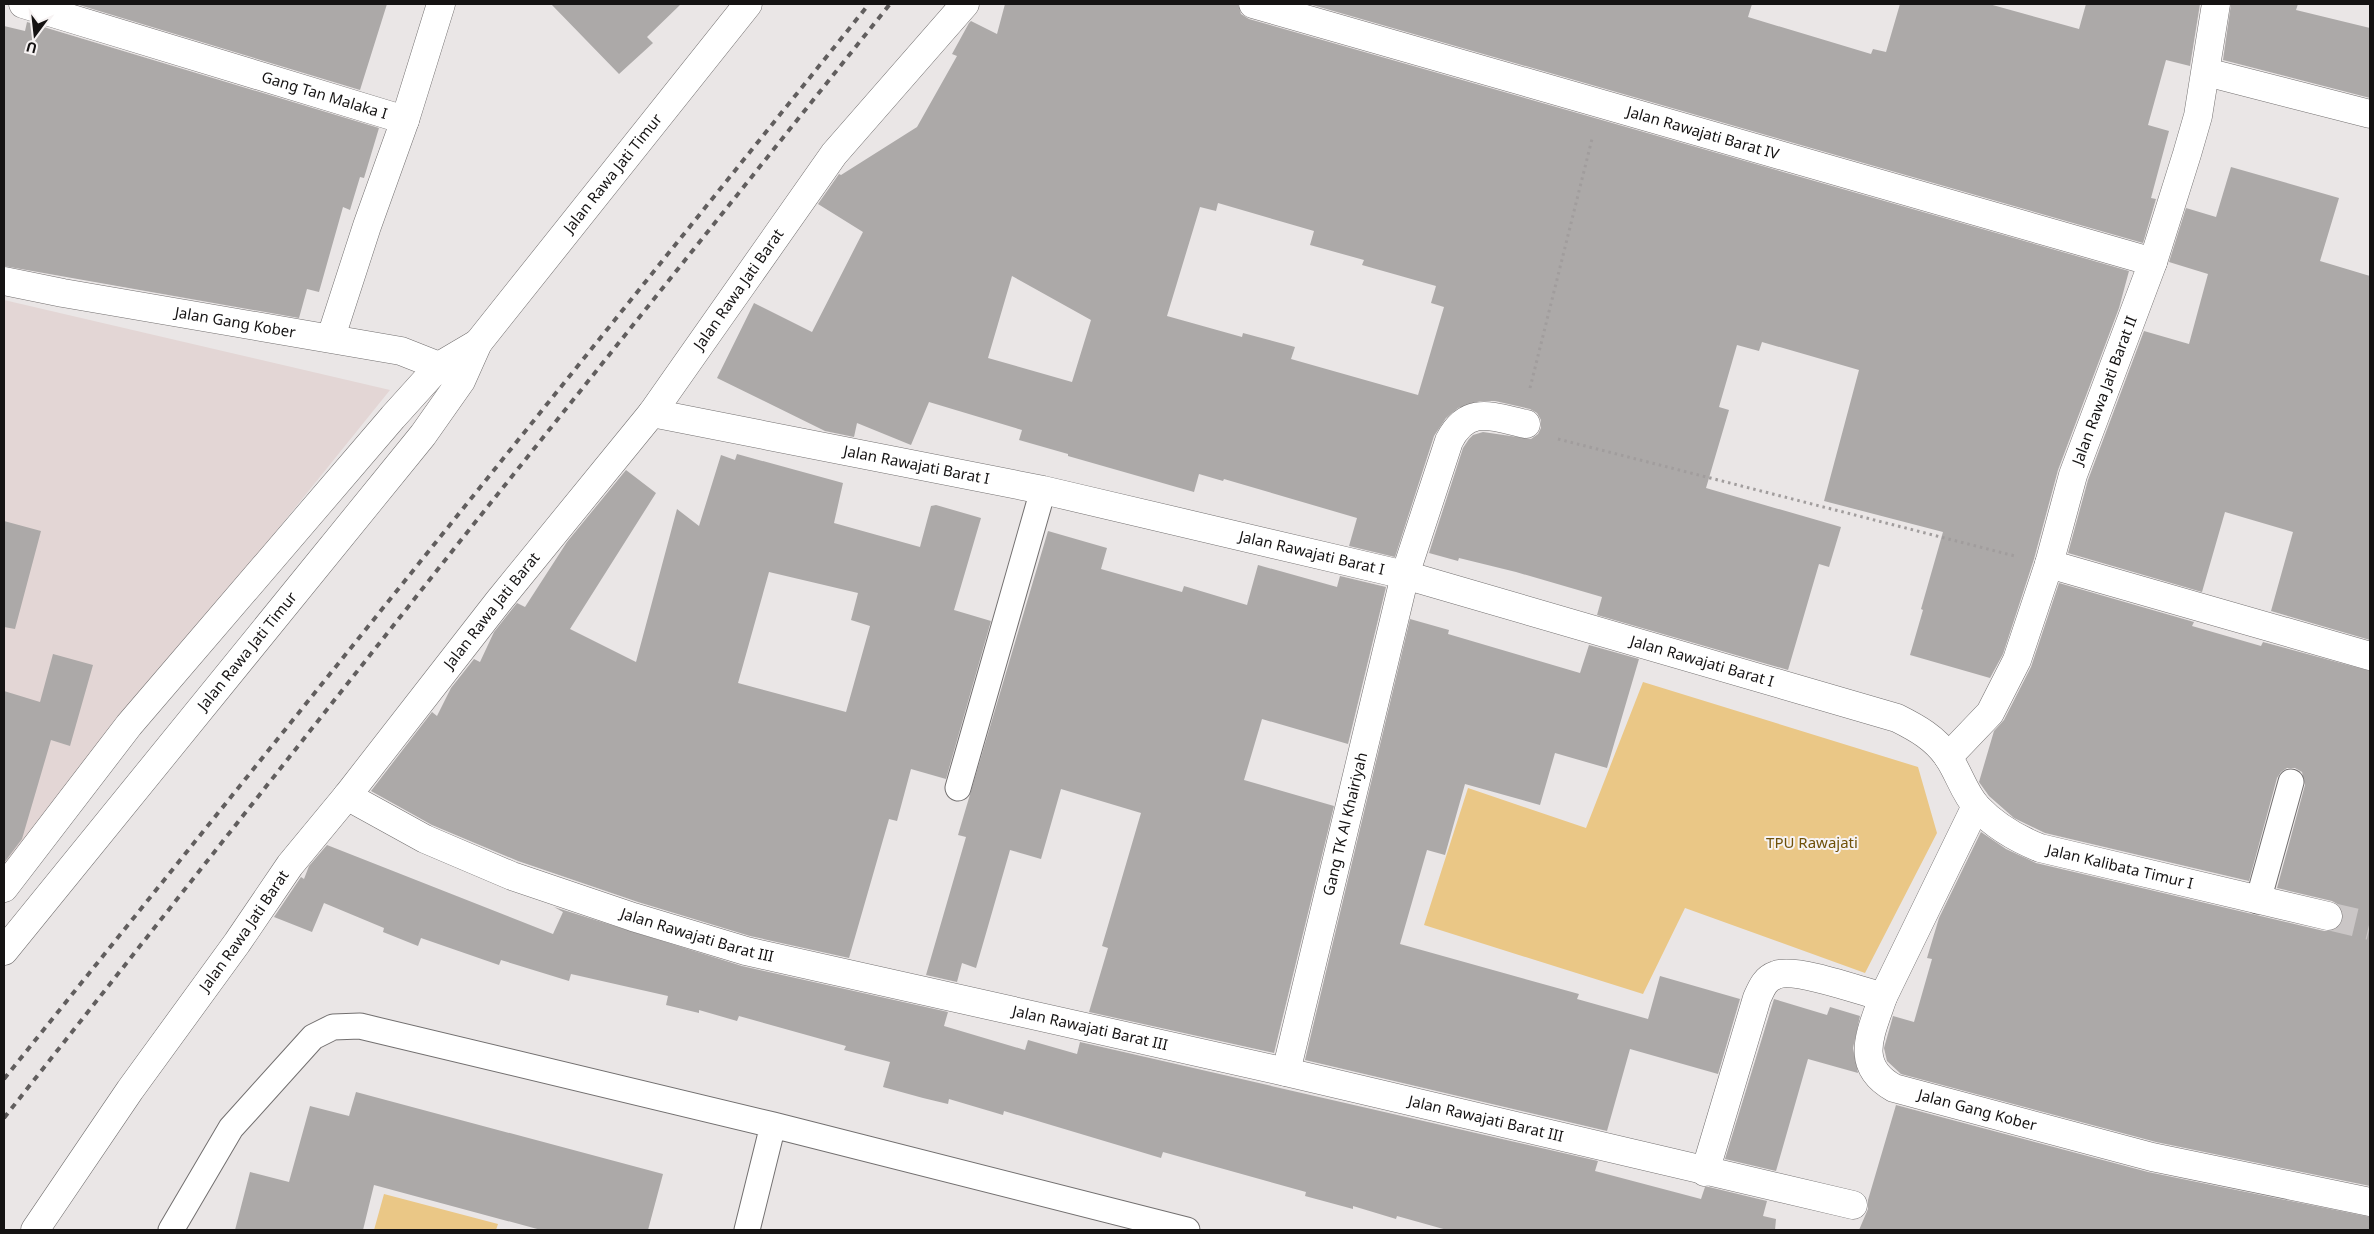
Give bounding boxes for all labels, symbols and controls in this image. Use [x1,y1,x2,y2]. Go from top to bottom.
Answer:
north arrow [10,10,60,60]
text: U [24,37,39,59]
street label: Gang Tan Malaka I [259,66,390,123]
street label: Jalan Rawajati Barat IV [1623,100,1782,163]
street label: Jalan Rawa Jati Timur [557,109,666,238]
street label: Jalan Rawa Jati Barat [687,224,788,355]
street label: Jalan Gang Kober [172,301,297,342]
street label: Jalan Rawa Jati Barat II [2066,313,2141,469]
street label: Jalan Rawajati Barat I [840,440,991,488]
street label: Jalan Rawajati Barat I [1235,525,1387,579]
street label: Jalan Rawa Jati Barat [437,547,544,674]
street label: Jalan Rawa Jati Timur [191,587,301,716]
street label: Jalan Rawajati Barat I [1626,629,1776,691]
street label: Gang TK Al Khairiyah [1318,750,1371,898]
park label: TPU Rawajati [1766,832,1858,852]
street label: Jalan Kalibata Timur I [2043,839,2195,893]
street label: Jalan Rawa Jati Barat [193,865,293,997]
street label: Jalan Rawajati Barat III [616,902,776,966]
street label: Jalan Rawajati Barat III [1009,1000,1170,1054]
street label: Jalan Gang Kober [1914,1083,2039,1135]
street label: Jalan Rawajati Barat III [1405,1090,1566,1146]

